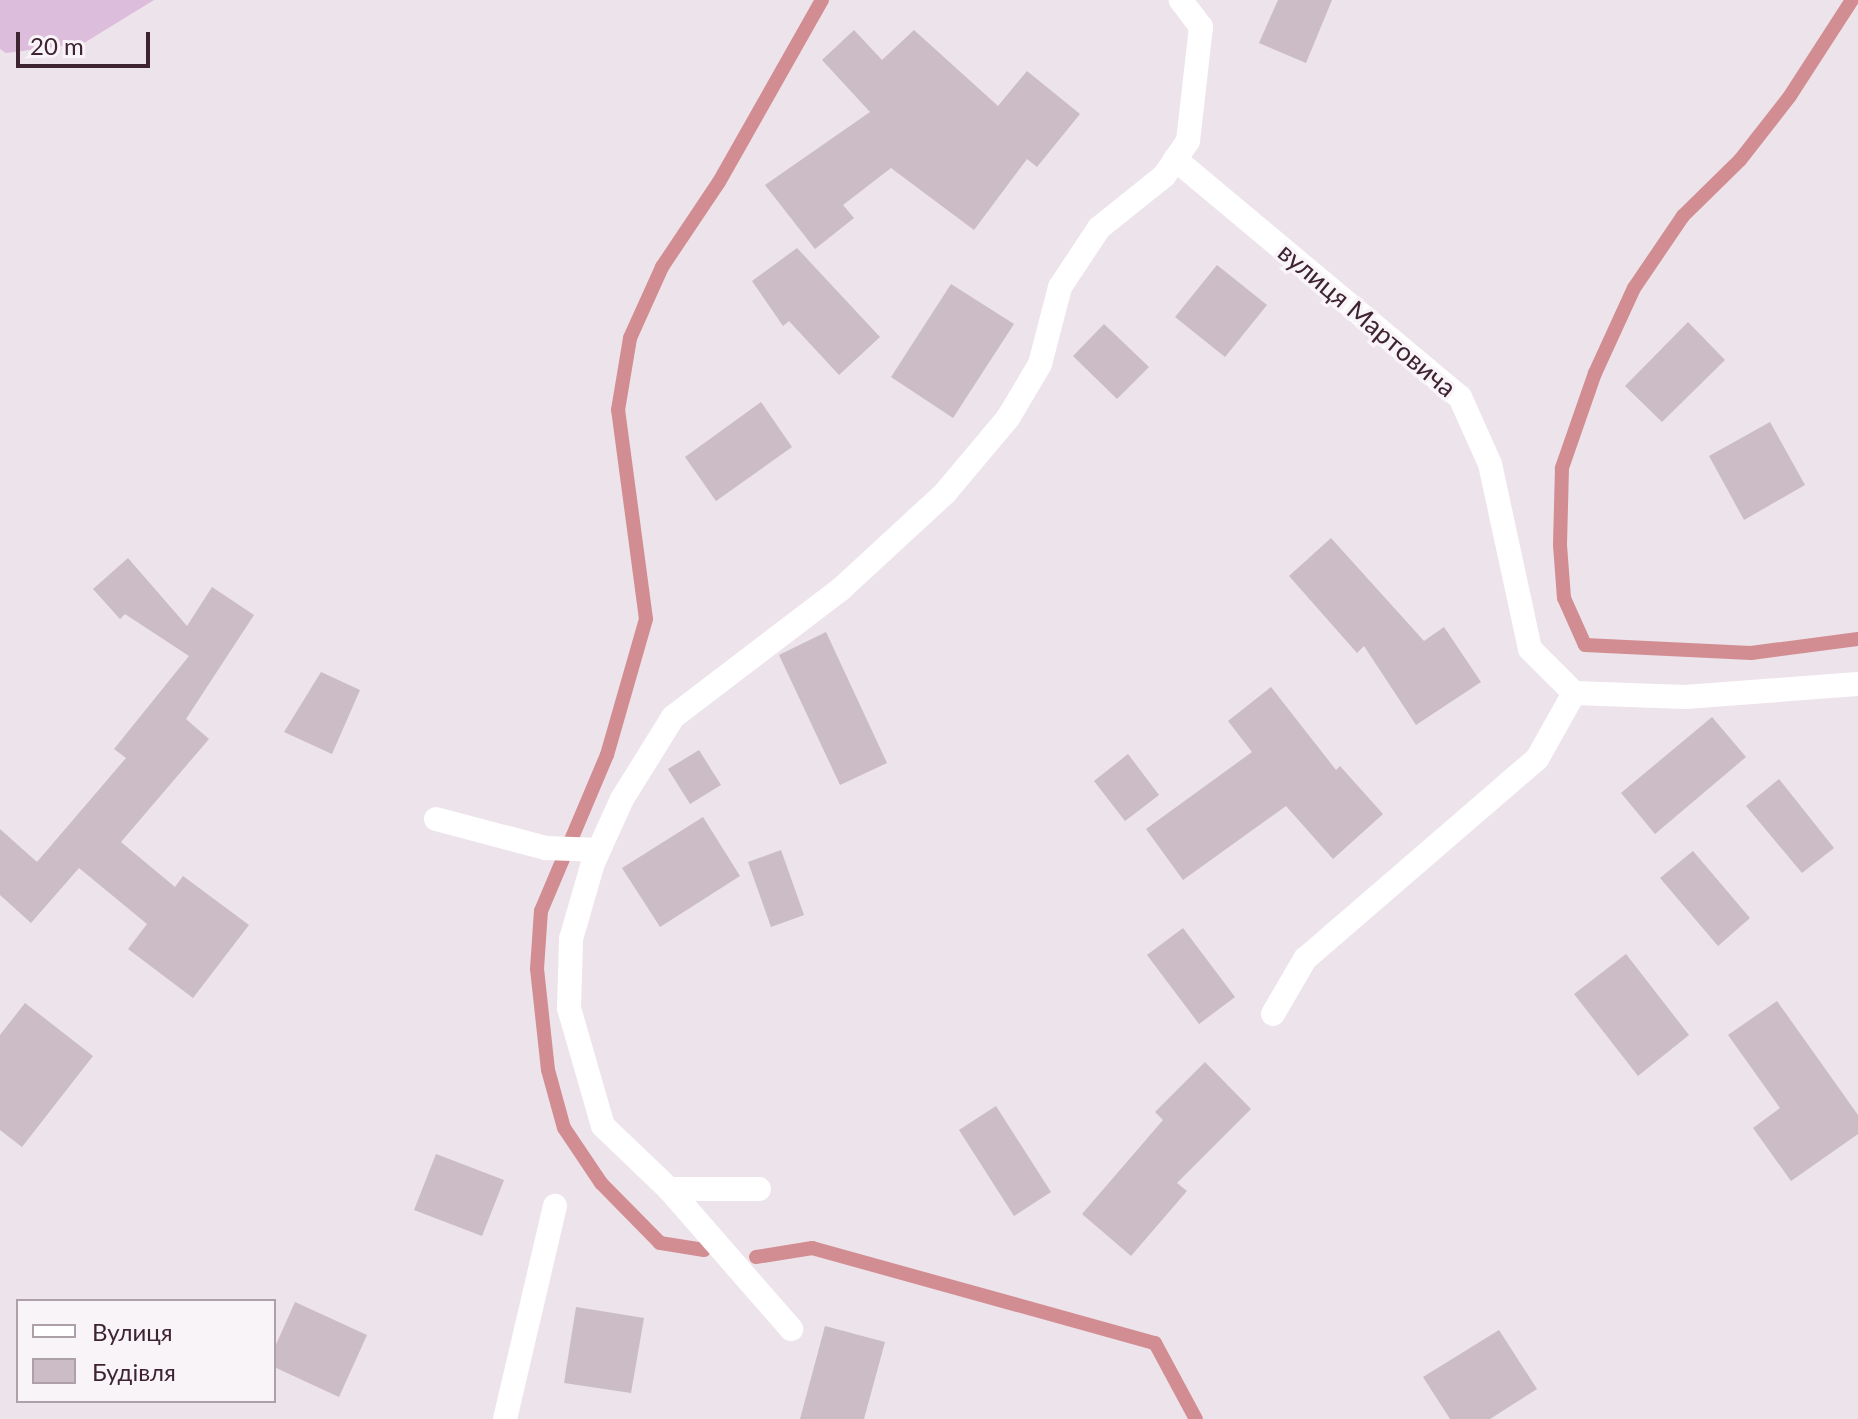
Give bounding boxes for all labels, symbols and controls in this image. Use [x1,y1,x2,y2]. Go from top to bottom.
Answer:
scale bar [20,16,154,66]
text: 20 m [30,31,84,60]
street label: вулиця Мартовича [1272,237,1462,403]
legend [16,1299,276,1403]
text: Вулиця [92,1317,173,1346]
text: Будівля [92,1357,176,1386]

